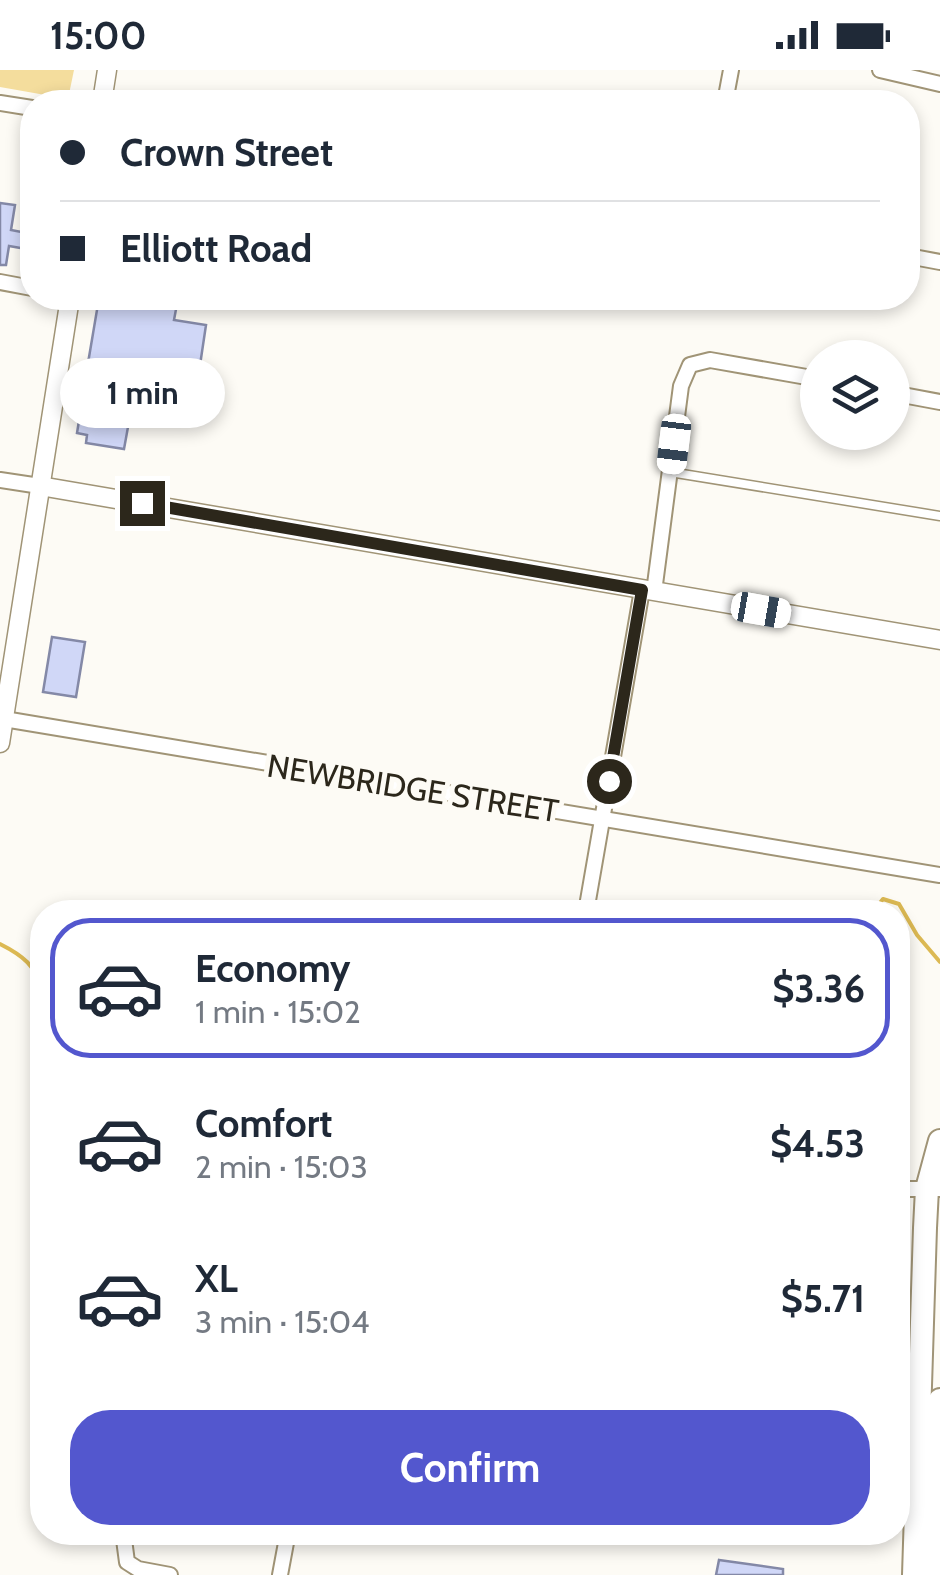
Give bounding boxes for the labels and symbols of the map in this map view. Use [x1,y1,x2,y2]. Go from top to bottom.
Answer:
callout: 1 min [59,358,224,428]
car [655,412,693,476]
route end [120,481,165,526]
car [729,590,793,630]
street label: NEWBRIDGE STREET [265,746,561,830]
route start [587,759,632,804]

